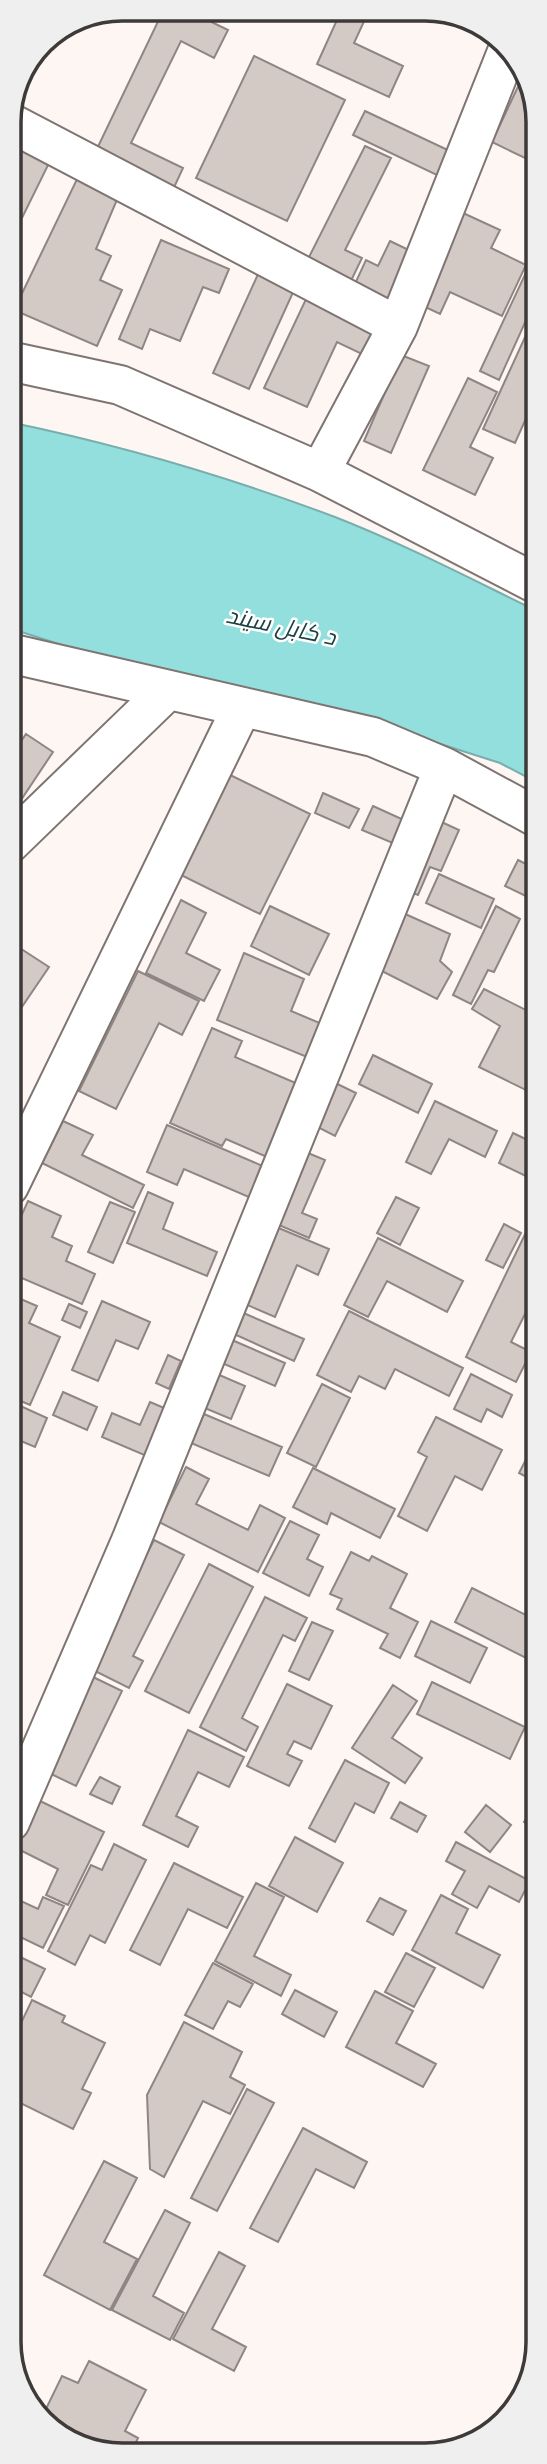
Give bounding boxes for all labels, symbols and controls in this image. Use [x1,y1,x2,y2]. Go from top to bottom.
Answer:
water label: د کابل سيند [223,602,339,652]

